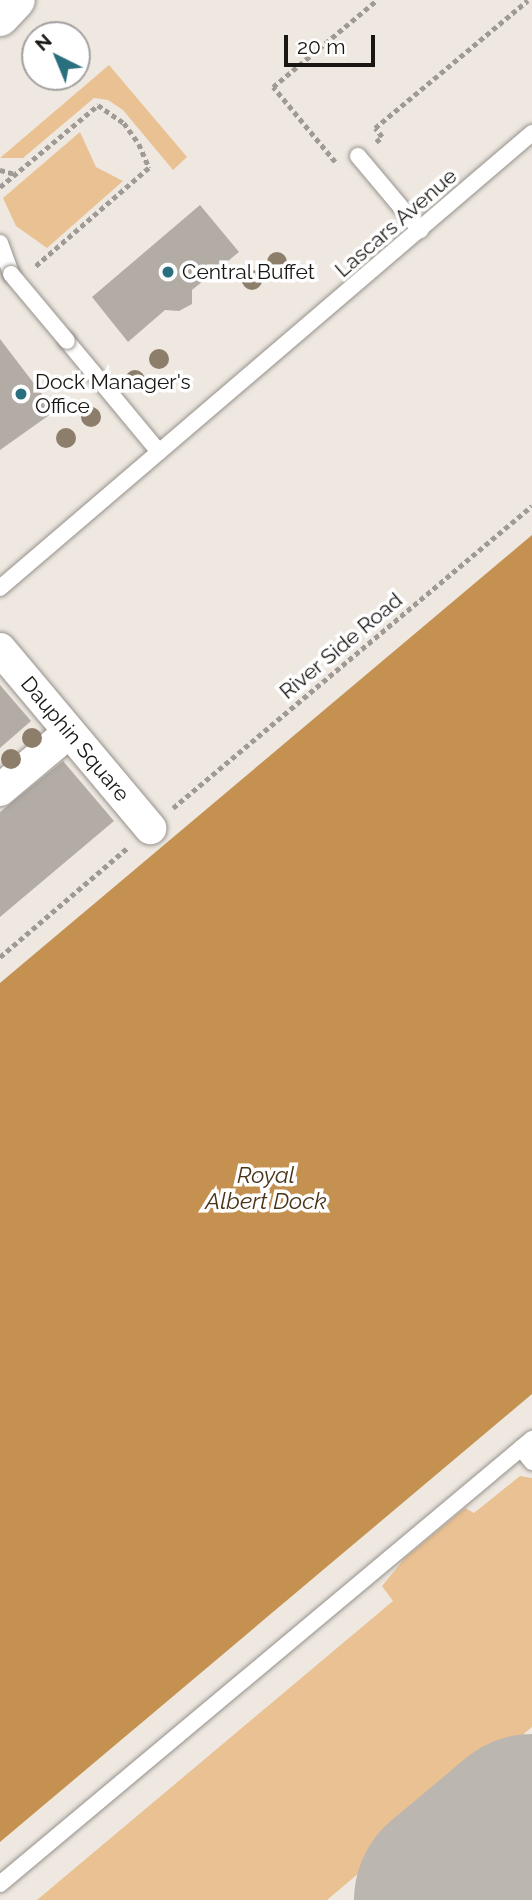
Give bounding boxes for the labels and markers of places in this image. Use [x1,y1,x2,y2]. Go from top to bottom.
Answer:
place label: Central Buffet [182,259,315,285]
marker: Central Buffet [160,264,176,280]
place label: Dock Manager's Office [35,369,191,419]
marker: Dock Manager's Office [13,386,29,402]

